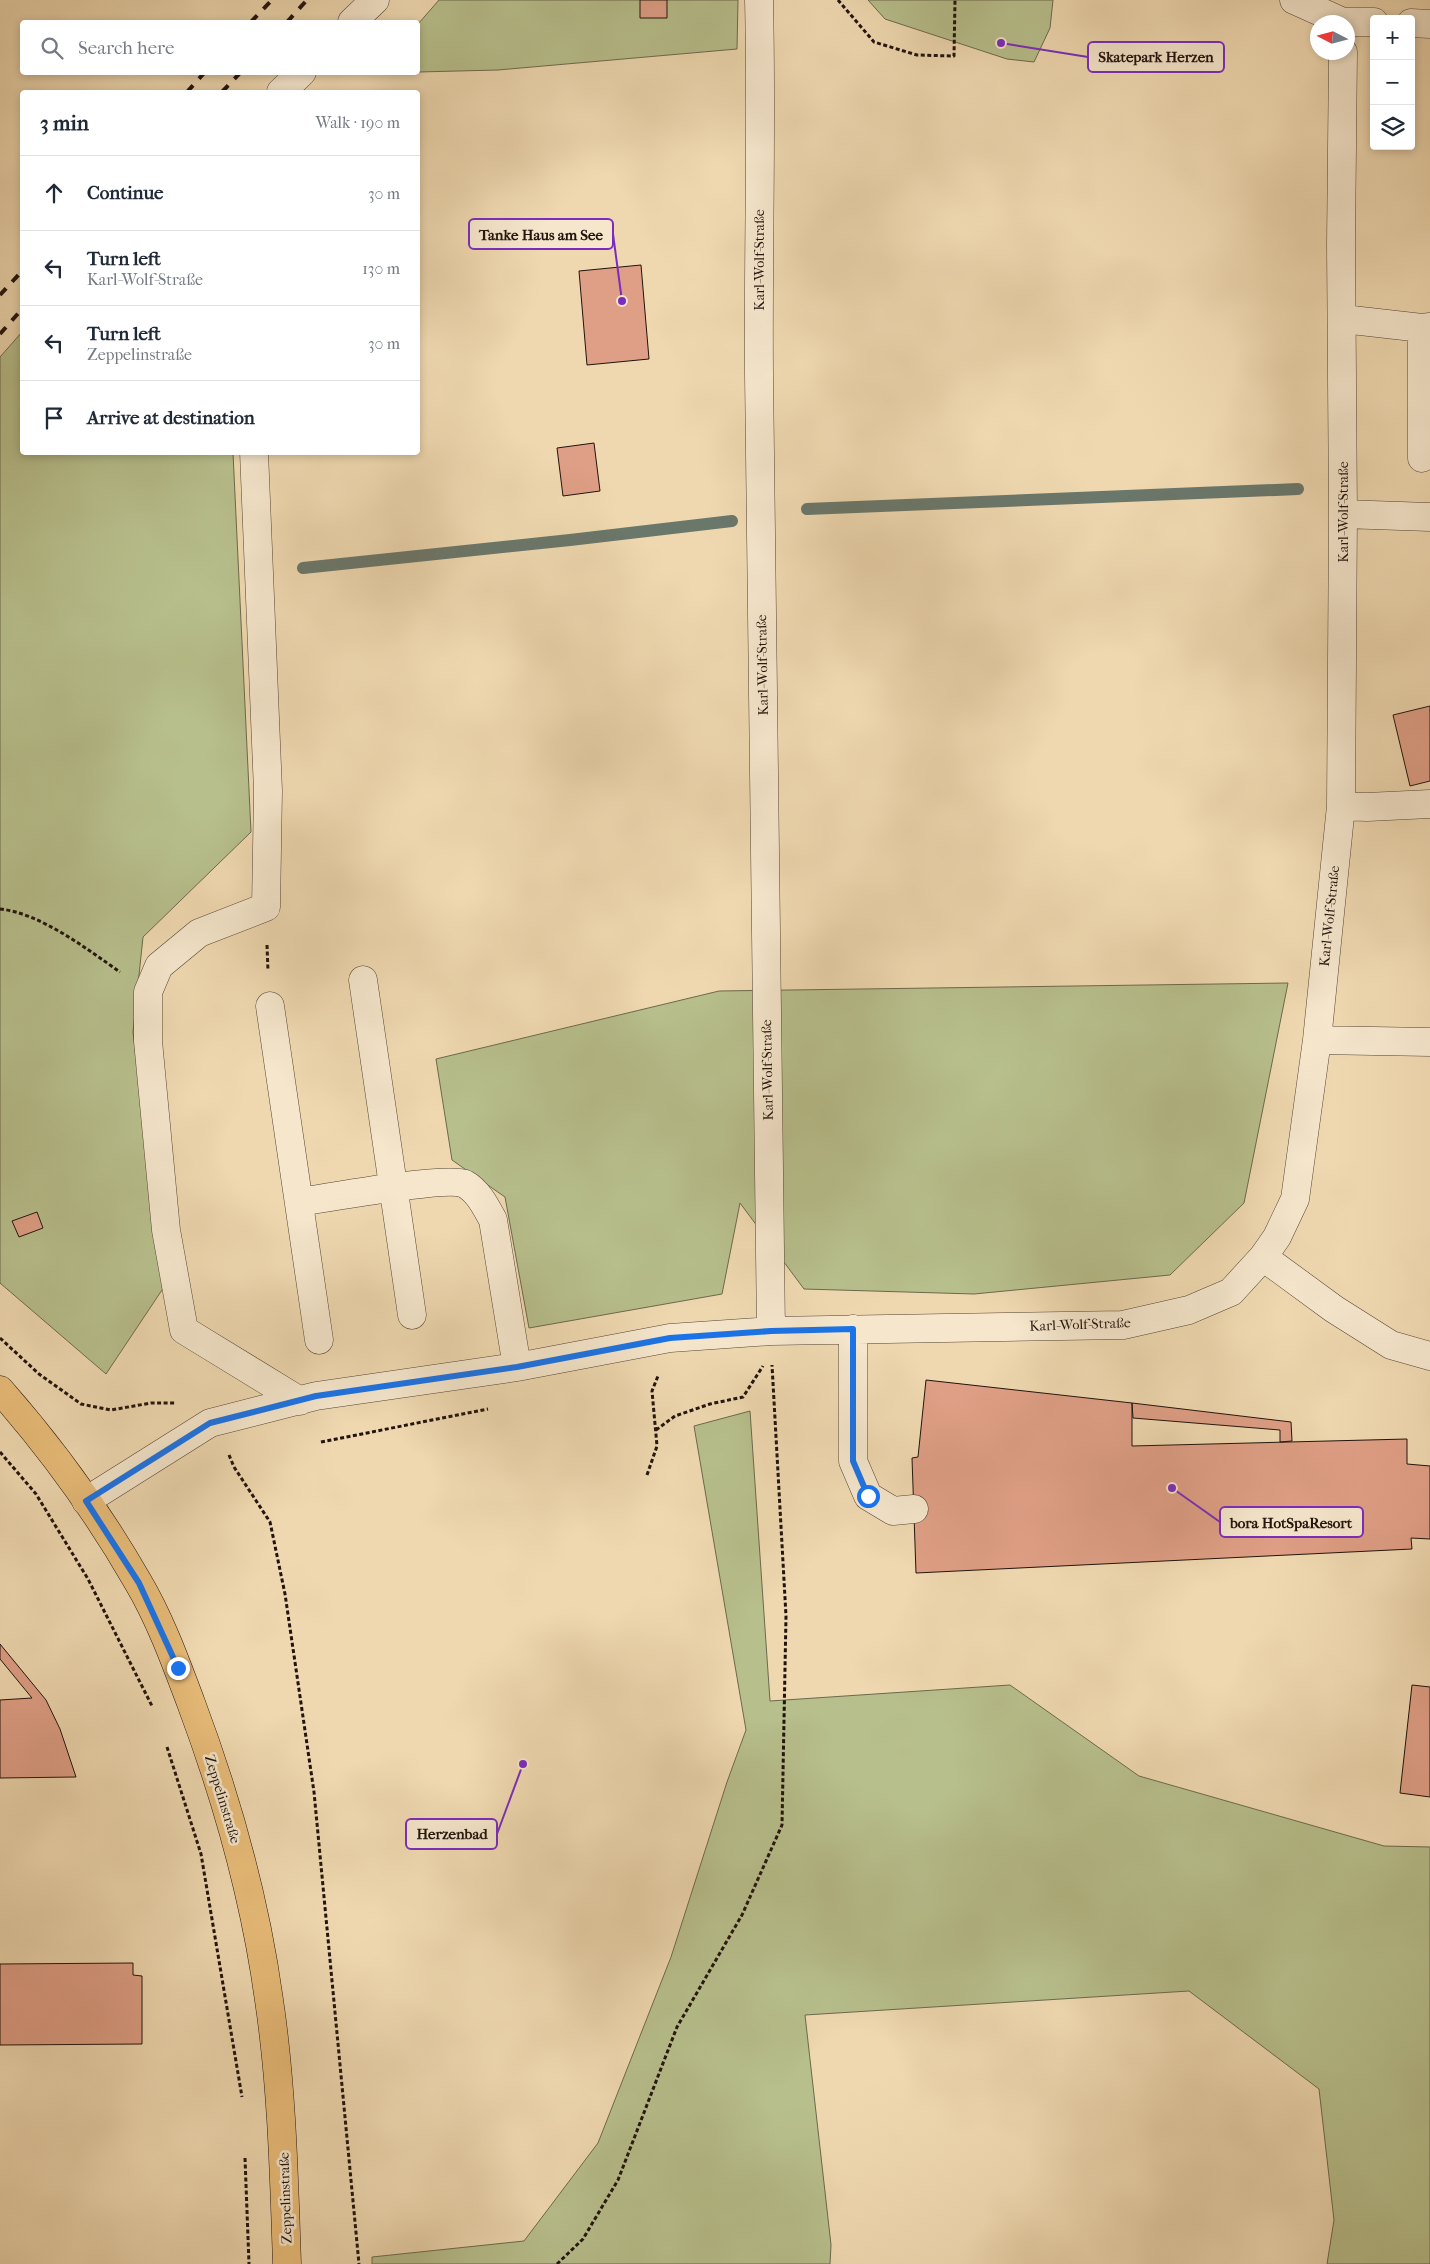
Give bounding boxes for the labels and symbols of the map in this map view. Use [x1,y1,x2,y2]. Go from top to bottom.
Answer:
north arrow [1310,15,1355,60]
callout: Skatepark Herzen [1088,42,1224,72]
text: Skatepark Herzen [1098,48,1214,66]
street label: Karl-Wolf-Straße [751,209,768,311]
callout: Tanke Haus am See [469,219,613,249]
text: Tanke Haus am See [478,226,603,244]
street label: Karl-Wolf-Straße [1335,461,1352,563]
street label: Karl-Wolf-Straße [753,614,772,716]
street label: Karl-Wolf-Straße [1316,865,1343,967]
street label: Karl-Wolf-Straße [758,1019,777,1121]
street label: Karl-Wolf-Straße [1029,1314,1131,1335]
route start [857,1485,880,1508]
callout: bora HotSpaResort [1220,1507,1363,1537]
text: bora HotSpaResort [1229,1514,1353,1532]
route end [167,1657,190,1680]
street label: Zeppelinstraße [201,1753,244,1846]
callout: Herzenbad [406,1819,497,1849]
text: Herzenbad [416,1825,488,1843]
street label: Zeppelinstraße [275,2152,296,2244]

